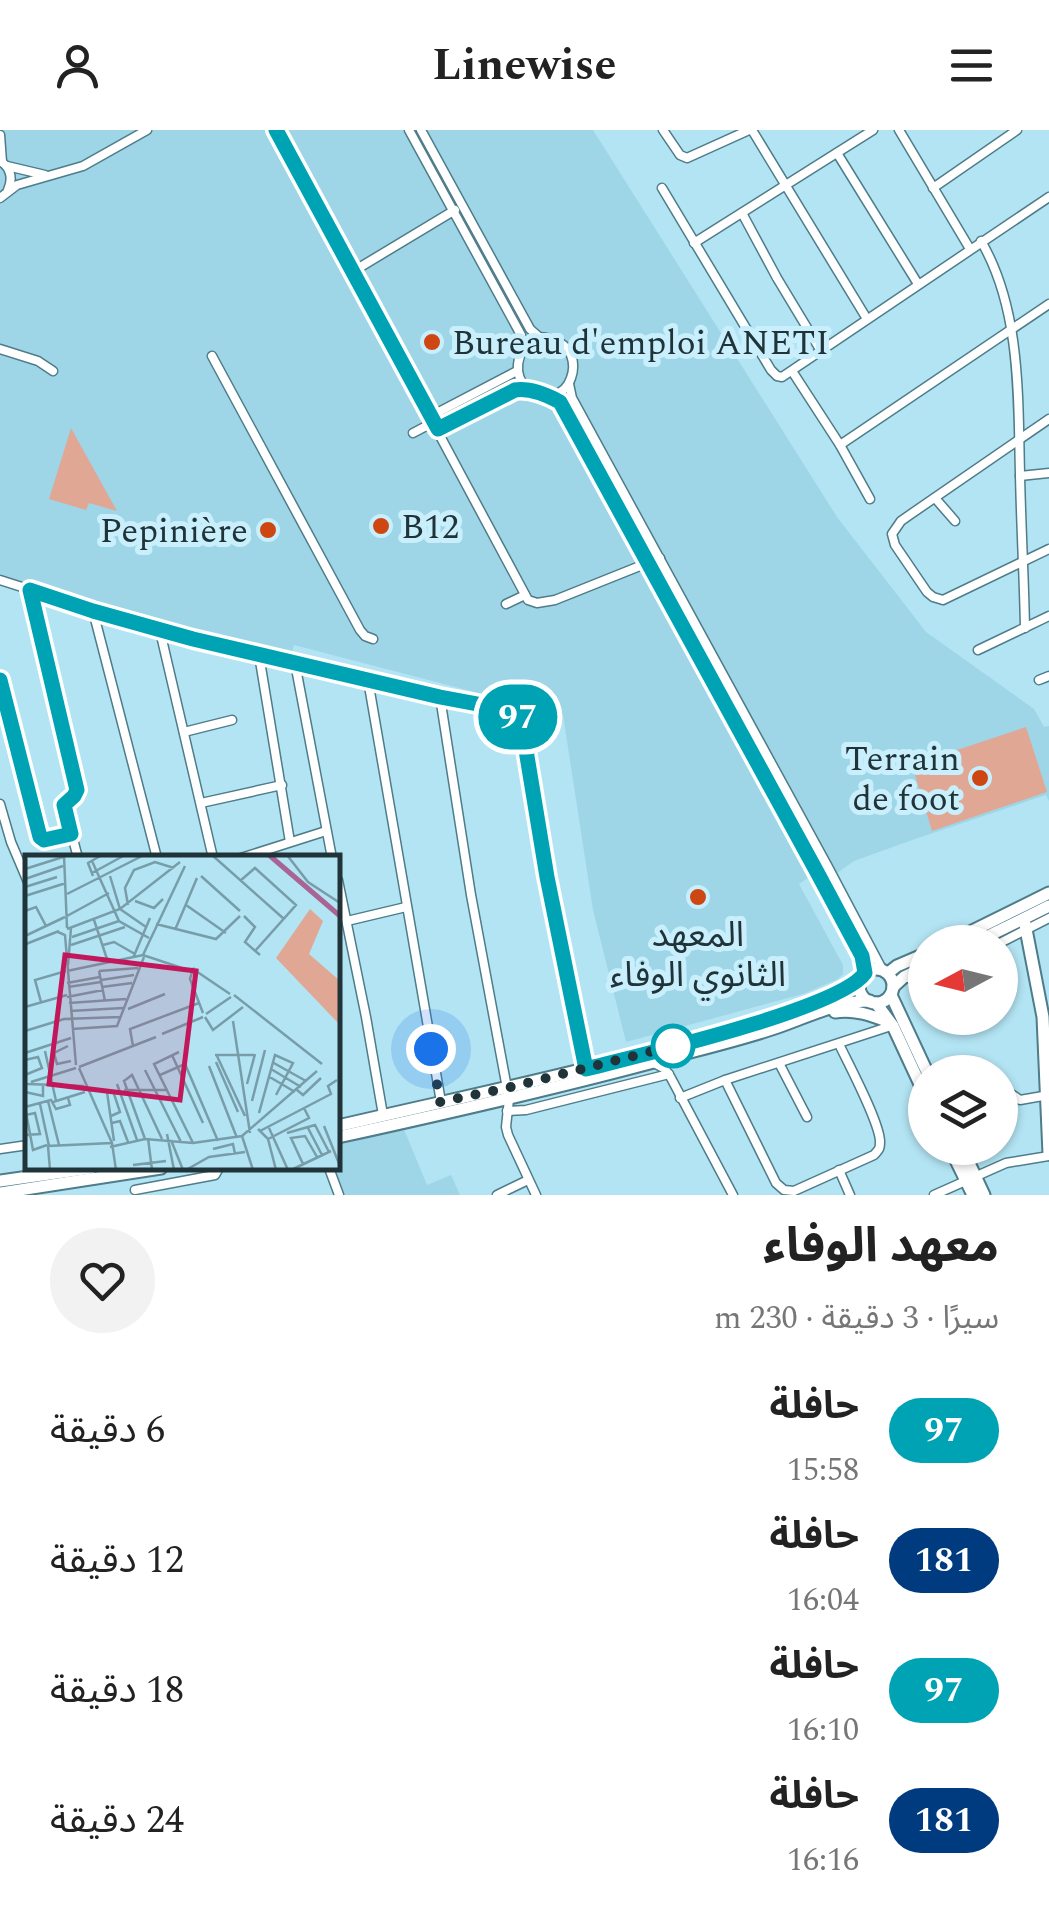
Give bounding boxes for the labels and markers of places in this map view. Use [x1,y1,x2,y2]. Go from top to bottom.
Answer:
place label: Bureau d'emploi ANETI [452,317,829,370]
marker: Bureau d'emploi ANETI [421,331,443,353]
place label: B12 [401,501,459,554]
place label: Pepinière [100,505,248,558]
marker: B12 [370,515,392,537]
marker: Pepinière [257,519,279,541]
place label: Terrain de foot [845,733,960,826]
marker: Terrain de foot [969,767,991,789]
marker: المعهد الثانوي الوفاء [687,886,709,908]
place label: المعهد الثانوي الوفاء [610,909,786,1002]
unlabelled marker [652,1025,694,1067]

